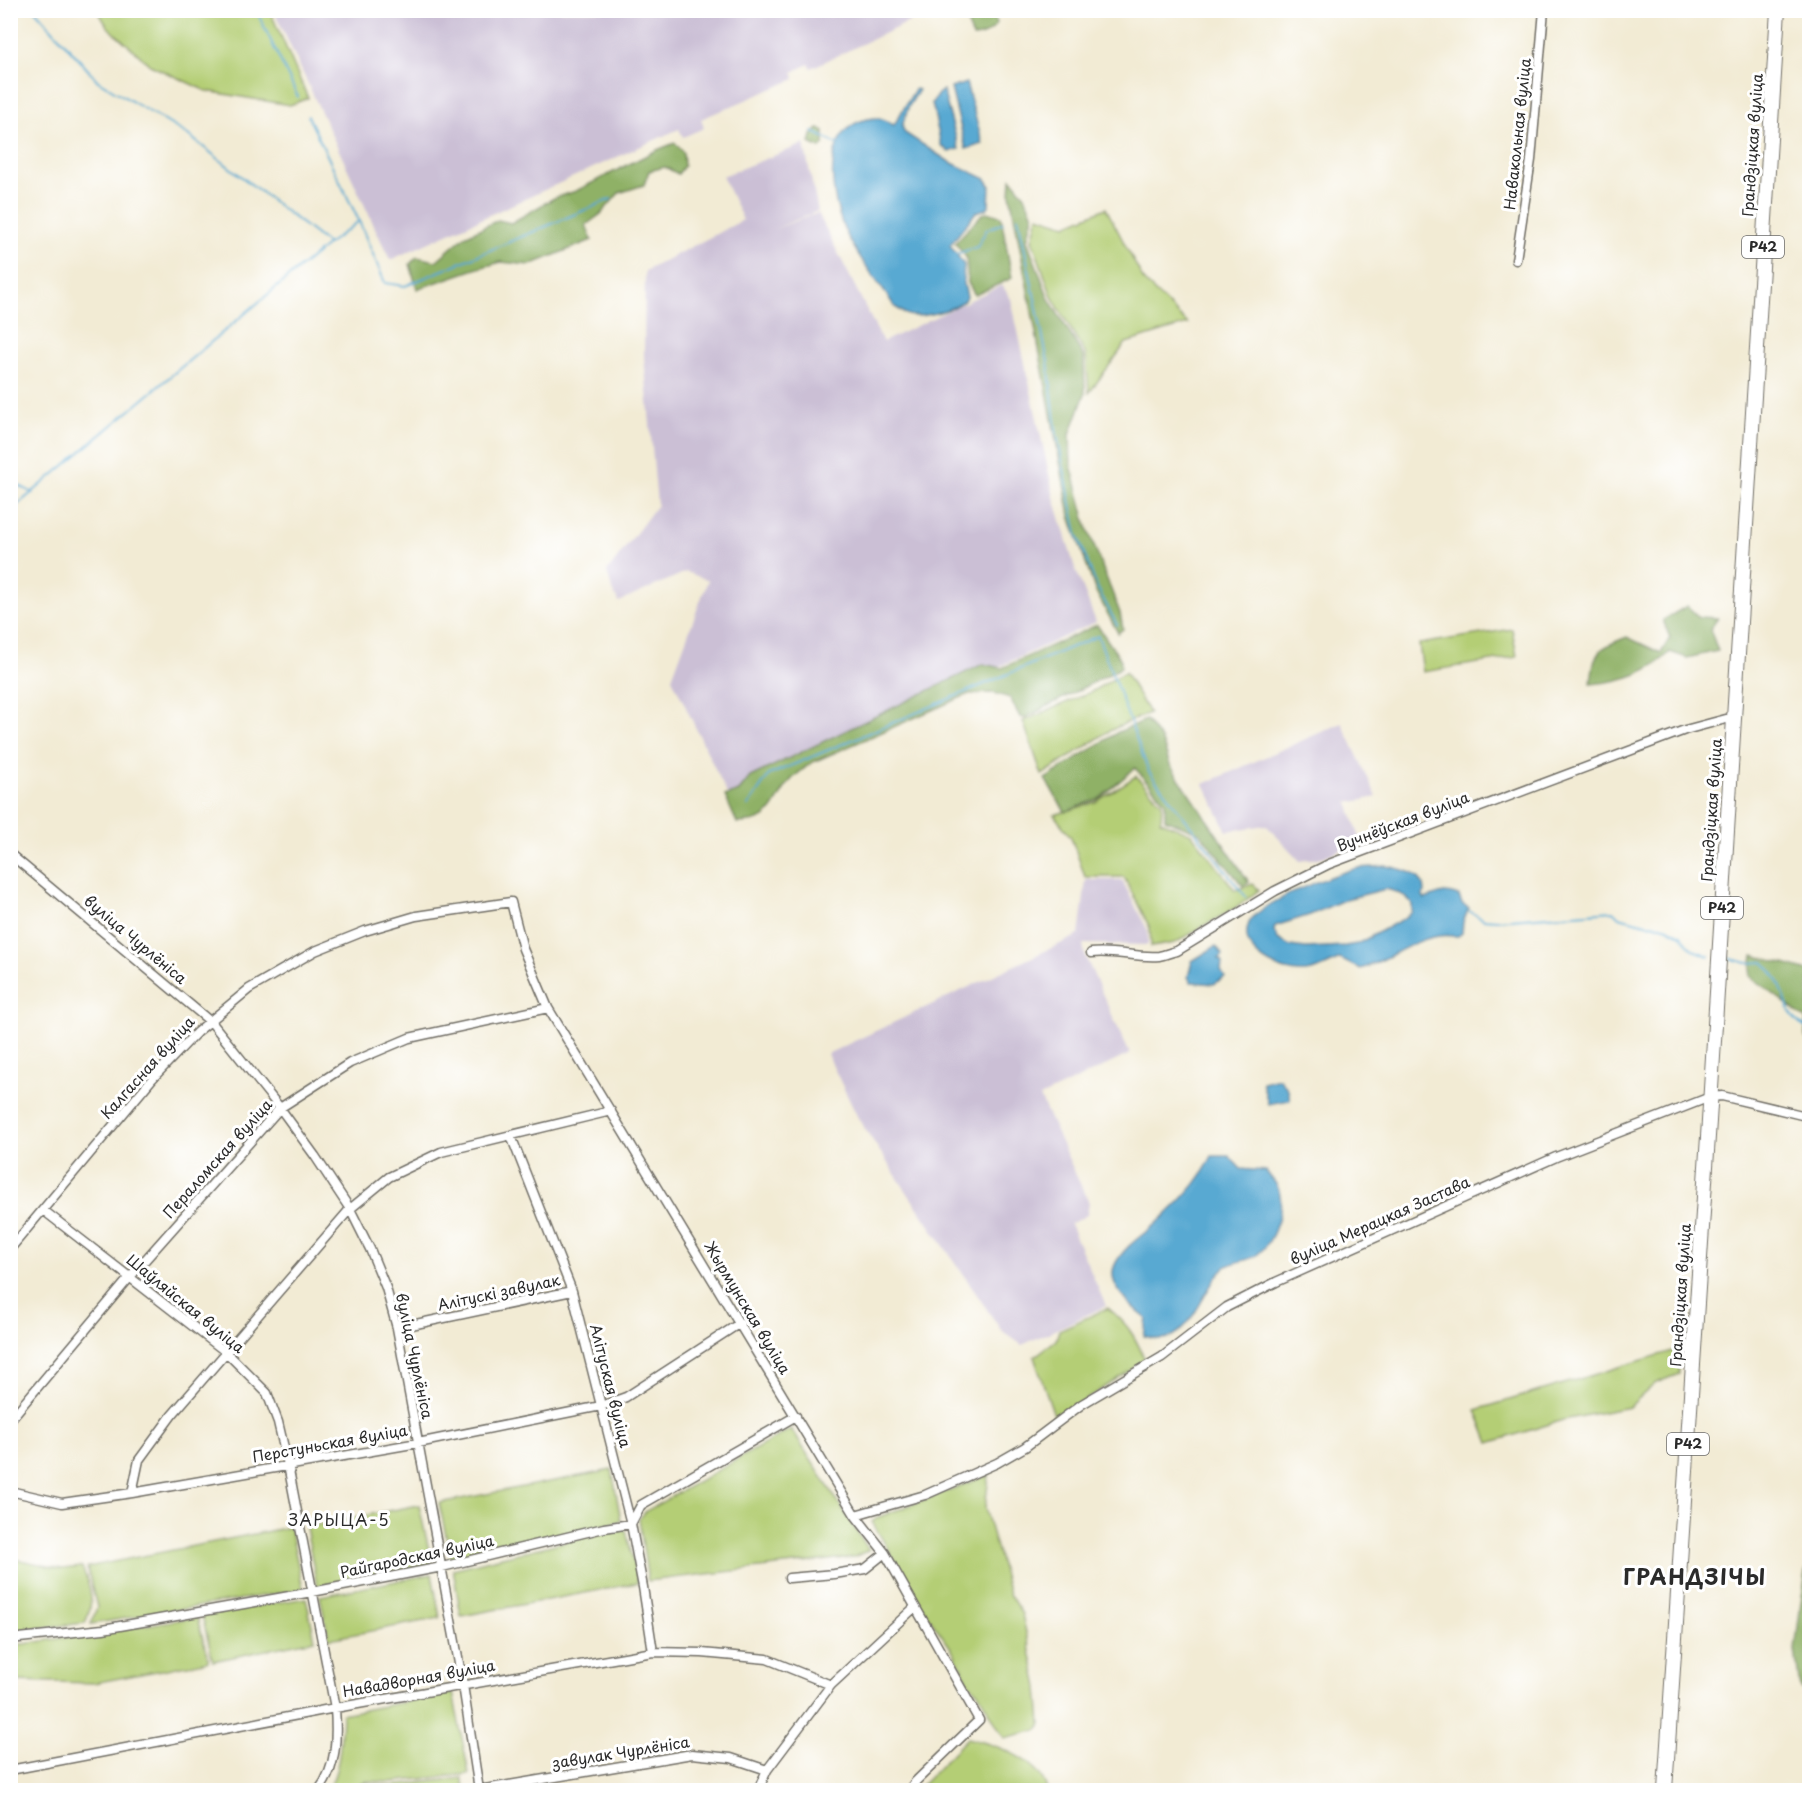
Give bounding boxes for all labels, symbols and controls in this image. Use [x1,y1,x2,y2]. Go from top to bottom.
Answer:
street label: Навакольная вуліца [1497,56,1536,211]
street label: Грандзіцкая вуліца [1735,72,1768,217]
road number: Р42 [1742,236,1784,258]
street label: Грандзіцкая вуліца [1694,737,1727,882]
street label: Вучнёўская вуліца [1333,784,1473,857]
street label: вуліца Чурлёніса [79,889,193,989]
road number: Р42 [1701,897,1743,919]
street label: Калгасная вуліца [94,1010,200,1124]
street label: Пераломская вуліца [157,1092,278,1223]
street label: вуліца Мерацкая Застава [1286,1169,1474,1270]
street label: Грандзіцкая вуліца [1663,1222,1696,1367]
street label: Жырмунская вуліца [699,1236,798,1379]
street label: Шаўляйская вуліца [122,1248,251,1358]
street label: Алітускі завулак [435,1267,562,1316]
street label: вуліца Чурлёніса [391,1291,440,1421]
street label: Алітуская вуліца [585,1321,638,1451]
street label: Перстуньская вуліца [250,1417,410,1467]
road number: Р42 [1667,1433,1709,1455]
district label: ЗАРЫЦА-5 [288,1507,390,1531]
street label: Райгародская вуліца [338,1528,497,1583]
district label: ГРАНДЗІЧЫ [1623,1560,1767,1592]
street label: Навадворная вуліца [341,1653,498,1702]
street label: завулак Чурлёніса [549,1729,692,1774]

